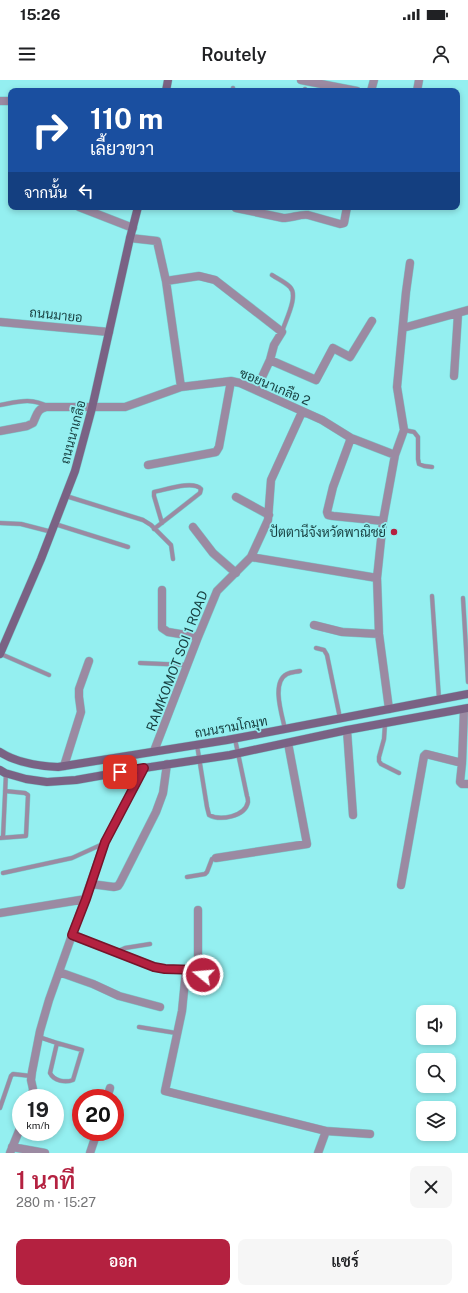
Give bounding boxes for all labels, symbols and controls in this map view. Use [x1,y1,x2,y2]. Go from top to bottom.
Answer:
text: 15:26 [20,6,60,23]
icon: menu [16,43,38,65]
icon: person [430,43,452,65]
text: Routely [201,44,267,65]
text: 110 m [90,102,163,135]
icon: right [24,104,76,156]
text: เลี้ยวขวา [90,138,154,159]
icon: left [75,180,97,202]
text: จากนั้น [24,184,67,201]
street label: ถนนมายอ [29,305,83,325]
street label: ซอยนาเกลือ 2 [237,364,314,409]
street label: ถนนนาเกลือ [55,398,89,466]
place label: ปัตตานีจังหวัดพาณิชย์ [270,523,386,540]
marker: ปัตตานีจังหวัดพาณิชย์ [389,527,399,537]
street label: RAMKOMOT SOI 1 ROAD [143,589,211,733]
street label: ถนนรามโกมุท [193,712,269,743]
pin [103,755,137,789]
icon: arrive [109,761,131,783]
position arrow [182,954,224,996]
map controls [416,1005,456,1141]
button: sound [416,1005,456,1045]
button: search [416,1053,456,1093]
speed limit sign: 20 [72,1089,124,1141]
text: 19 [27,1098,49,1122]
button: layers [416,1101,456,1141]
text: km/h [26,1119,50,1131]
text: 1 นาที [16,1166,75,1194]
button: close [410,1166,452,1208]
text: 280 m · 15:27 [16,1195,96,1210]
button: ออก [16,1239,230,1285]
button: แชร์ [238,1239,452,1285]

